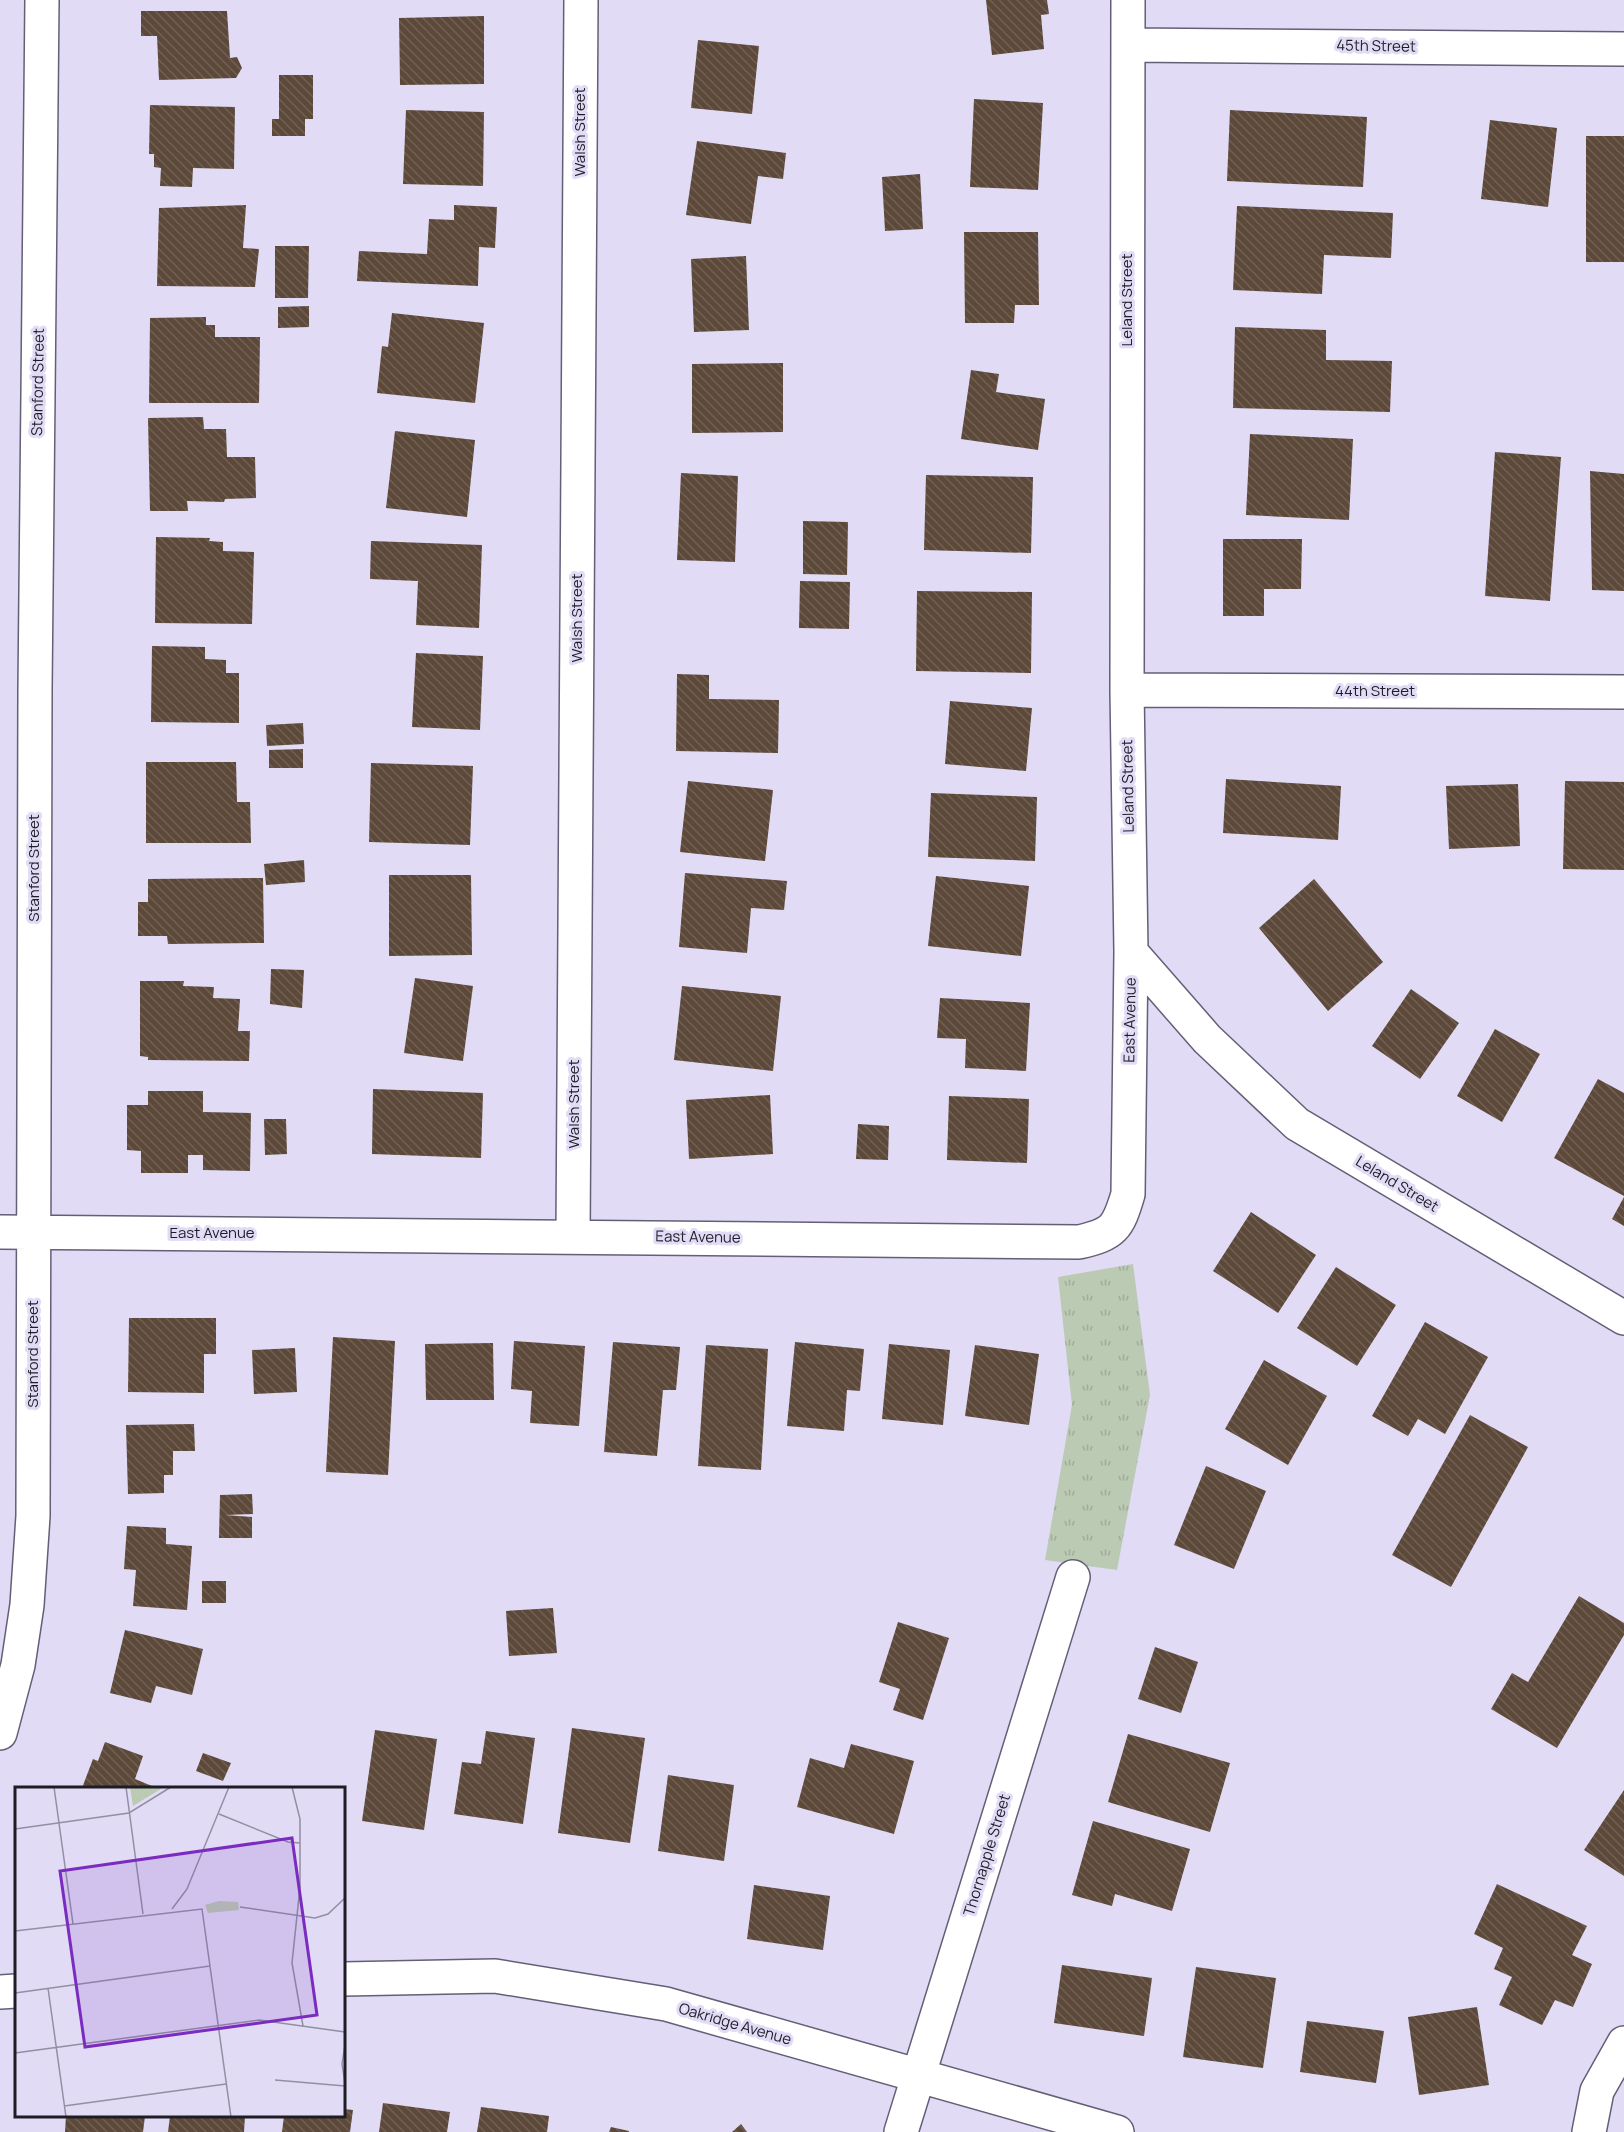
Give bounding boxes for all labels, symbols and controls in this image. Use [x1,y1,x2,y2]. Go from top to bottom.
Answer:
street label: 45th Street [1336,34,1416,57]
street label: Walsh Street [569,87,590,177]
street label: Leland Street [1116,253,1137,347]
street label: Stanford Street [26,328,49,436]
street label: Walsh Street [566,573,587,663]
street label: 44th Street [1335,680,1415,701]
street label: Leland Street [1116,739,1139,833]
street label: Stanford Street [23,814,44,922]
street label: East Avenue [1118,977,1141,1063]
street label: Walsh Street [563,1059,584,1149]
street label: Leland Street [1352,1151,1443,1217]
street label: East Avenue [169,1222,255,1243]
street label: East Avenue [655,1225,741,1248]
street label: Stanford Street [22,1300,43,1408]
inset map [15,1787,345,2117]
street label: Thornapple Street [958,1791,1015,1918]
street label: Oakridge Avenue [676,1997,794,2050]

